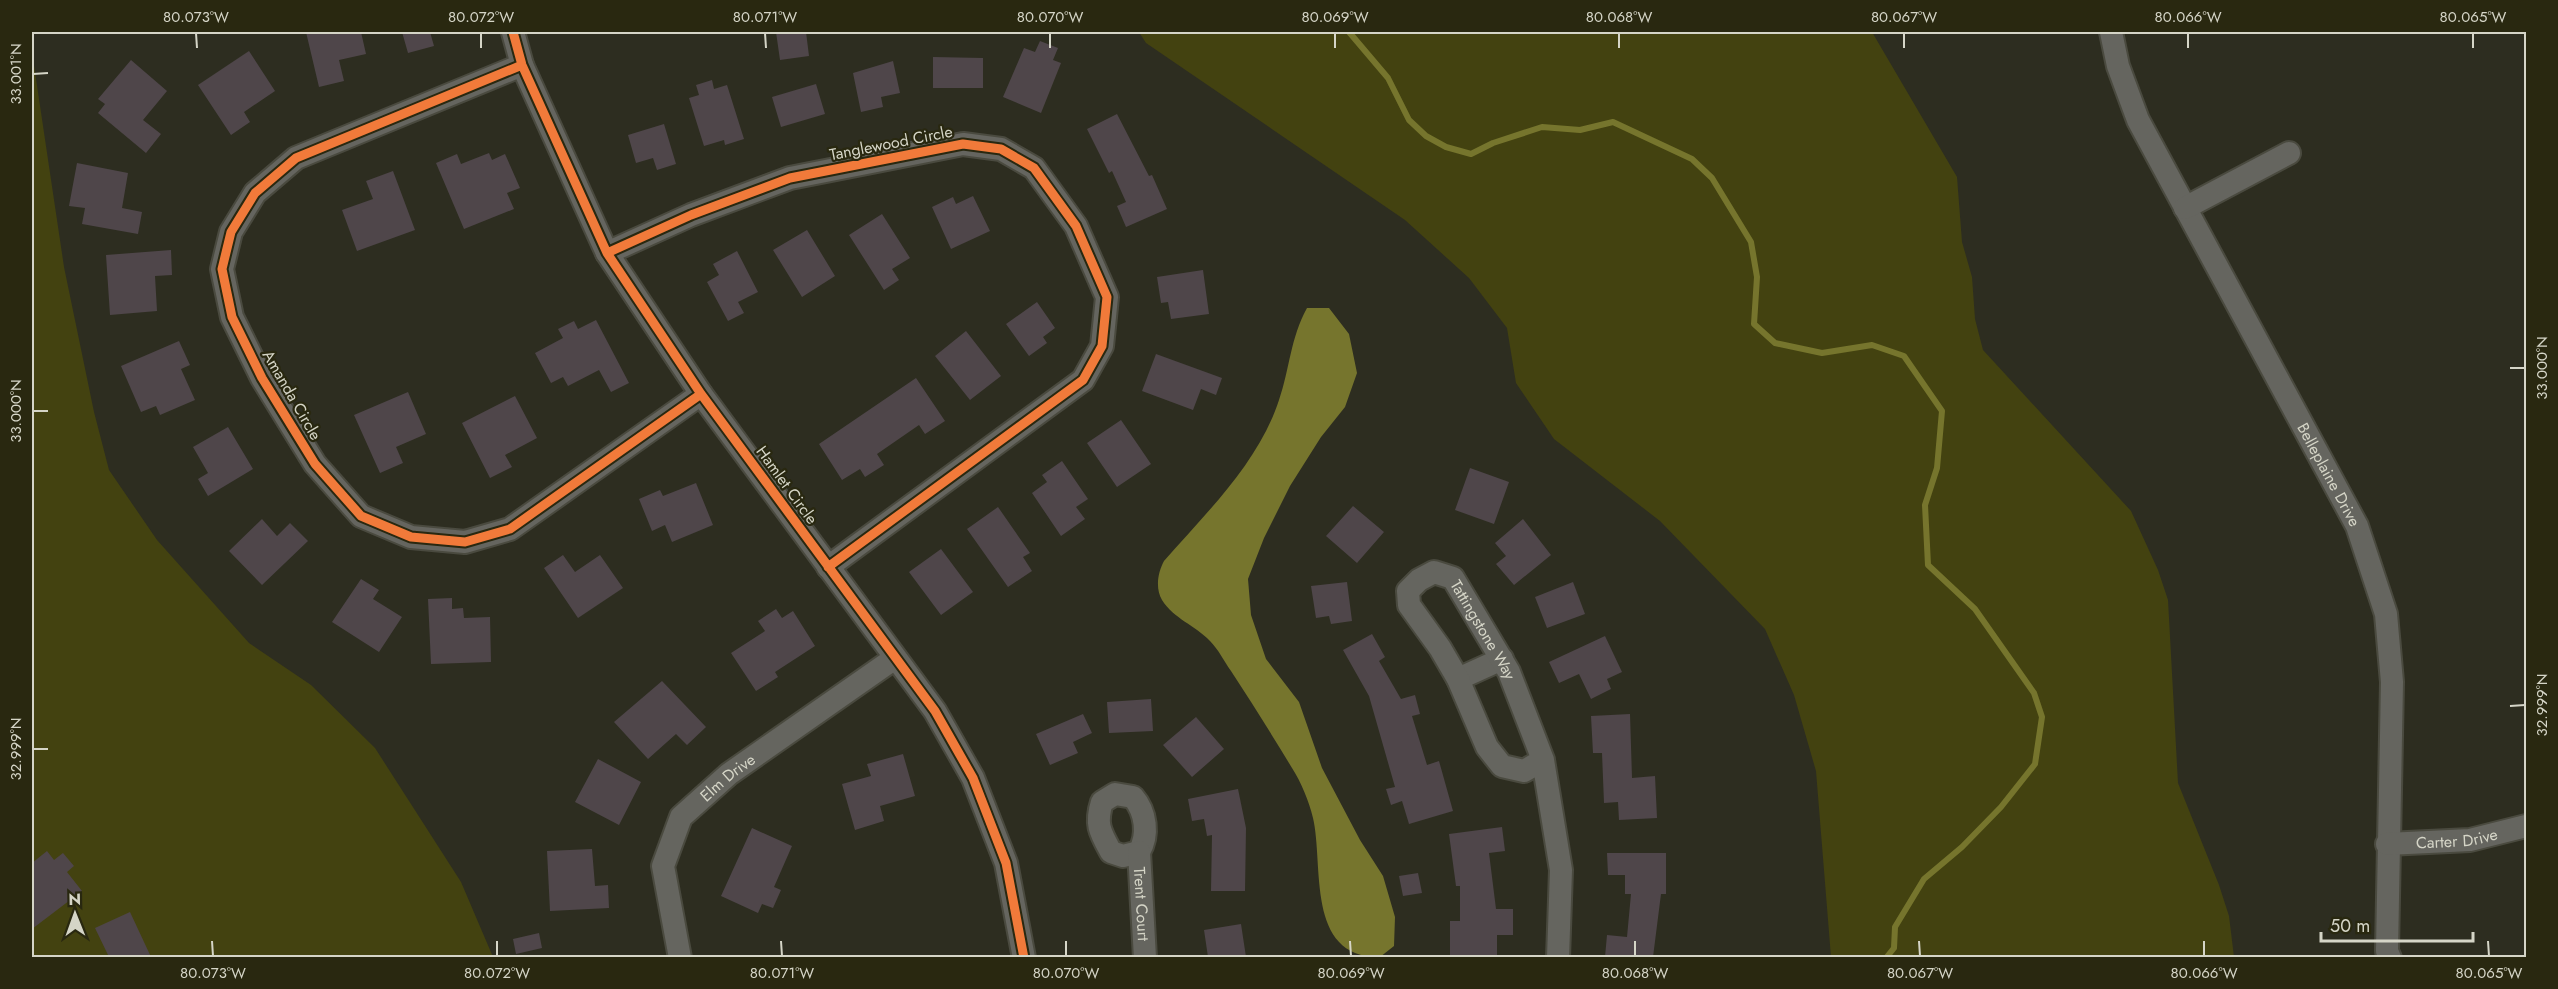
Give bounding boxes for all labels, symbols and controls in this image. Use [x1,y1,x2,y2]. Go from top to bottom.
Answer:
text: 80.073°W [163,6,229,28]
text: 80.072°W [448,6,514,28]
text: 80.071°W [733,6,797,28]
text: 80.070°W [1017,6,1083,28]
text: 80.069°W [1302,6,1369,28]
text: 80.068°W [1586,6,1652,28]
text: 80.067°W [1871,6,1937,28]
text: 80.066°W [2155,6,2222,28]
text: 80.065°W [2440,6,2507,28]
text: 33.001°N [5,43,27,105]
street label: Tanglewood Circle [828,120,954,166]
text: 33.000°N [2531,336,2553,400]
street label: Amanda Circle [257,346,327,444]
text: 33.000°N [5,379,27,443]
street label: Belleplaine Drive [2292,419,2367,530]
street label: Hamlet Circle [751,441,823,529]
street label: Tattingstone Way [1445,575,1523,683]
text: 32.999°N [2531,674,2553,736]
text: 32.999°N [5,718,27,780]
street label: Elm Drive [695,748,760,807]
street label: Carter Drive [2415,822,2500,854]
street label: Trent Court [1128,866,1156,942]
north arrow [45,884,105,944]
text: N [68,888,81,911]
scale bar [2321,905,2472,943]
text: 50 m [2330,913,2370,939]
text: 80.073°W [180,962,246,984]
text: 80.072°W [464,962,530,984]
text: 80.071°W [750,962,814,984]
text: 80.070°W [1033,962,1099,984]
text: 80.069°W [1318,962,1385,984]
text: 80.068°W [1602,962,1668,984]
text: 80.067°W [1887,962,1953,984]
text: 80.066°W [2171,962,2238,984]
text: 80.065°W [2456,962,2523,984]

